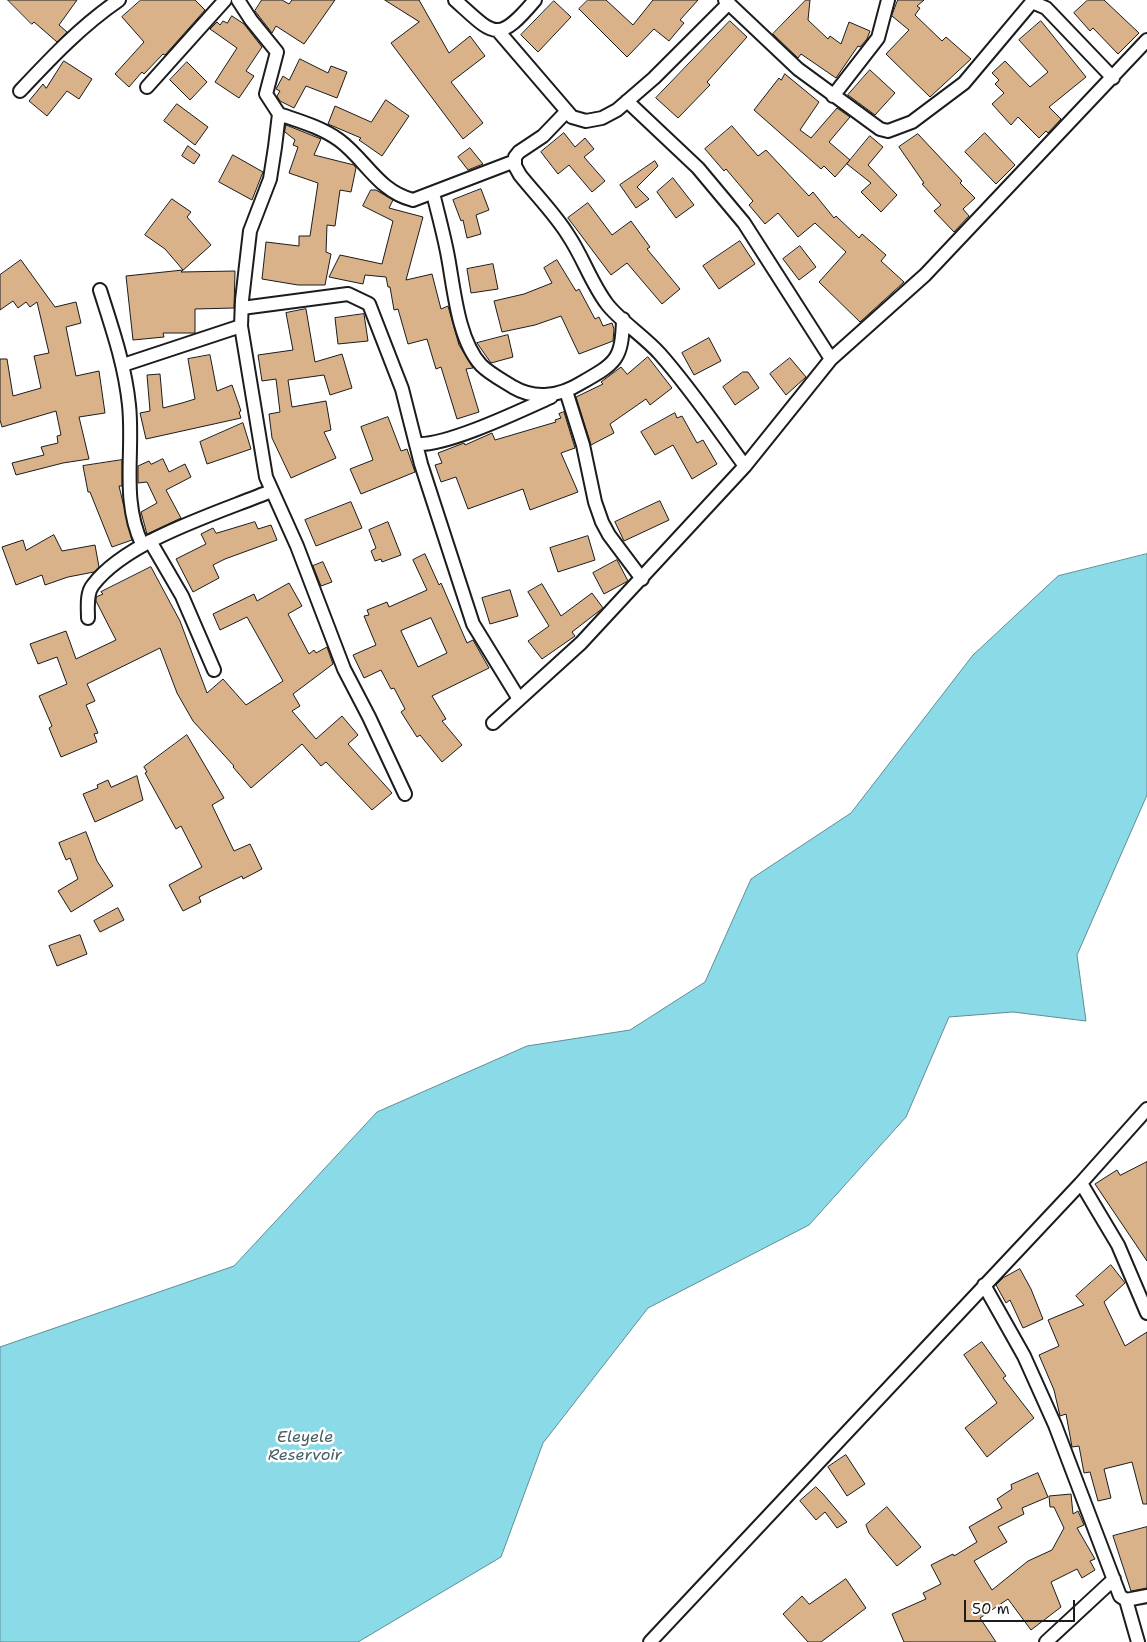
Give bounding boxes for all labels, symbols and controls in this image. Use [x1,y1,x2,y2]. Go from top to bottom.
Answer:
water label: Eleyele Reservoir [268,1428,342,1466]
scale bar [967,1590,1078,1622]
text: 50 m [972,1599,1010,1619]

